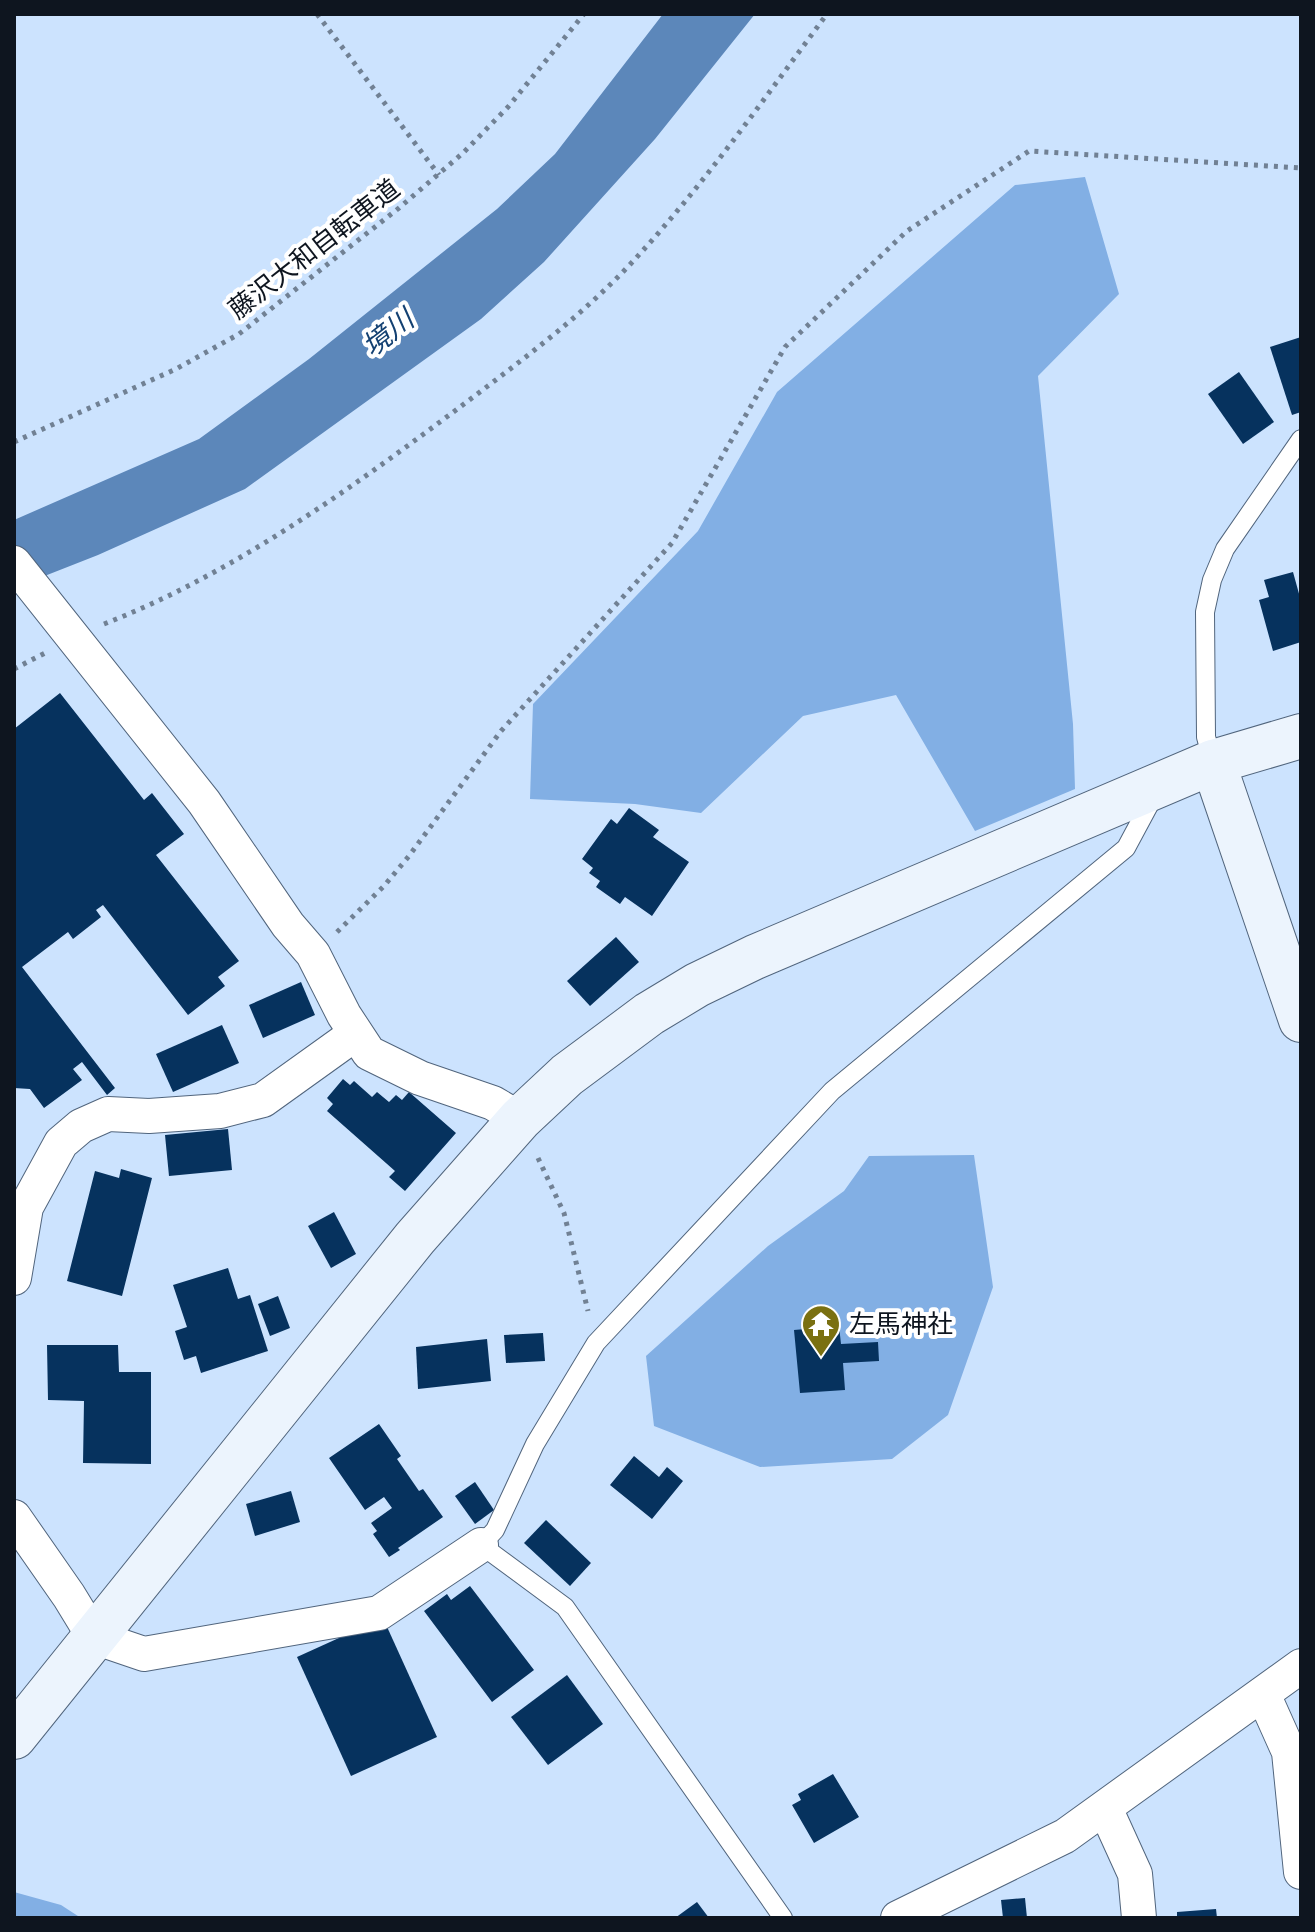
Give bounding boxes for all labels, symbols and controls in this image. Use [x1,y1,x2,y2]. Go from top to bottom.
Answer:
street label: 藤沢大和自転車道 [223,173,405,325]
water label: 境川 [356,301,423,363]
temple icon: 左馬神社 [800,1303,842,1358]
place label: 左馬神社 [849,1309,953,1339]

